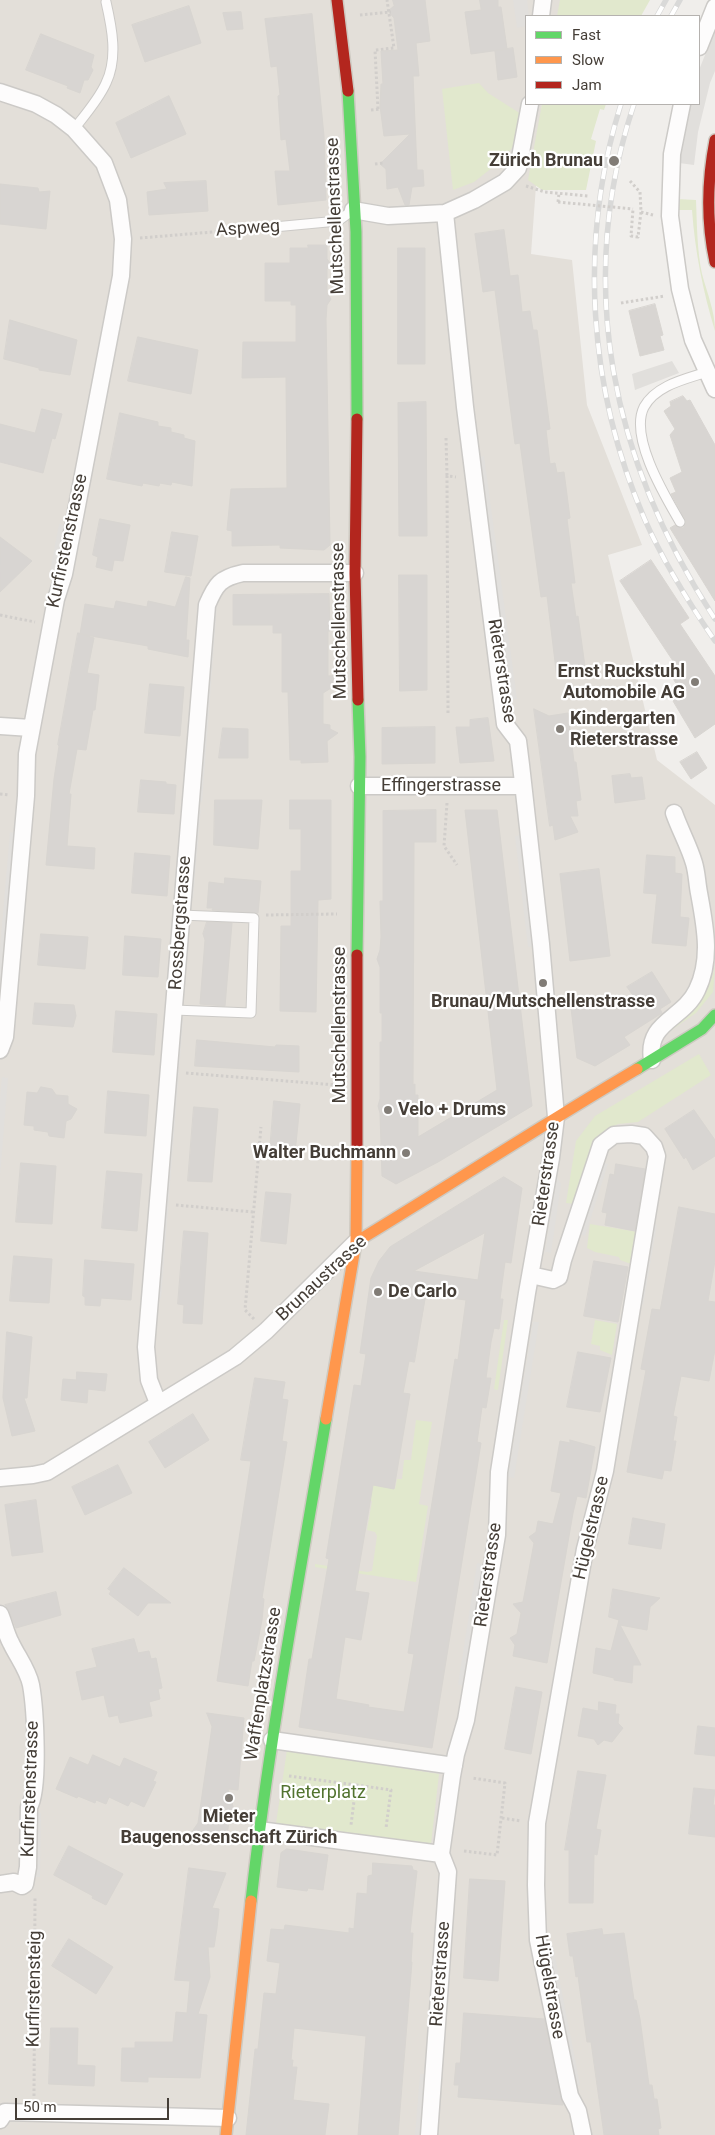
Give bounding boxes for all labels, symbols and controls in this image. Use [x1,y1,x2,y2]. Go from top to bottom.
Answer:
legend [525,15,700,105]
text: Fast [572,26,601,44]
text: Slow [572,51,604,69]
text: Jam [572,76,602,94]
street label: Mutschellenstrasse [322,137,350,295]
place label: Zürich Brunau [489,150,603,172]
marker: Zürich Brunau [607,154,621,168]
street label: Aspweg [215,216,281,242]
street label: Kurfirstenstrasse [43,472,93,610]
street label: Mutschellenstrasse [328,542,352,700]
street label: Rieterstrasse [482,617,520,725]
place label: Ernst Ruckstuhl Automobile AG [558,661,685,704]
marker: Ernst Ruckstuhl Automobile AG [689,676,701,688]
place label: Kindergarten Rieterstrasse [570,708,678,751]
marker: Kindergarten Rieterstrasse [554,723,566,735]
street label: Effingerstrasse [381,775,501,797]
street label: Rossbergstrasse [166,855,196,991]
street label: Mutschellenstrasse [329,947,351,1103]
marker: Brunau/Mutschellenstrasse [537,977,549,989]
place label: Brunau/Mutschellenstrasse [431,991,655,1013]
place label: Velo + Drums [398,1099,506,1121]
marker: Velo + Drums [382,1104,394,1116]
street label: Rieterstrasse [529,1120,565,1228]
place label: Walter Buchmann [253,1142,396,1164]
marker: Walter Buchmann [400,1147,412,1159]
street label: Brunaustrasse [272,1232,372,1326]
place label: De Carlo [388,1281,457,1303]
marker: De Carlo [372,1286,384,1298]
street label: Hügelstrasse [570,1474,614,1582]
street label: Rieterstrasse [471,1521,507,1629]
street label: Waffenplatzstrasse [241,1606,287,1762]
street label: Kurfirstenstrasse [18,1720,44,1858]
park label: Rieterplatz [280,1782,366,1804]
marker: Mieter Baugenossenschaft Zürich [223,1792,235,1804]
place label: Mieter Baugenossenschaft Zürich [121,1806,337,1848]
street label: Rieterstrasse [427,1921,455,2027]
street label: Kurfirstensteig [23,1930,47,2048]
street label: Hügelstrasse [529,1933,569,2041]
scale bar [18,2088,171,2120]
text: 50 m [23,2098,57,2116]

